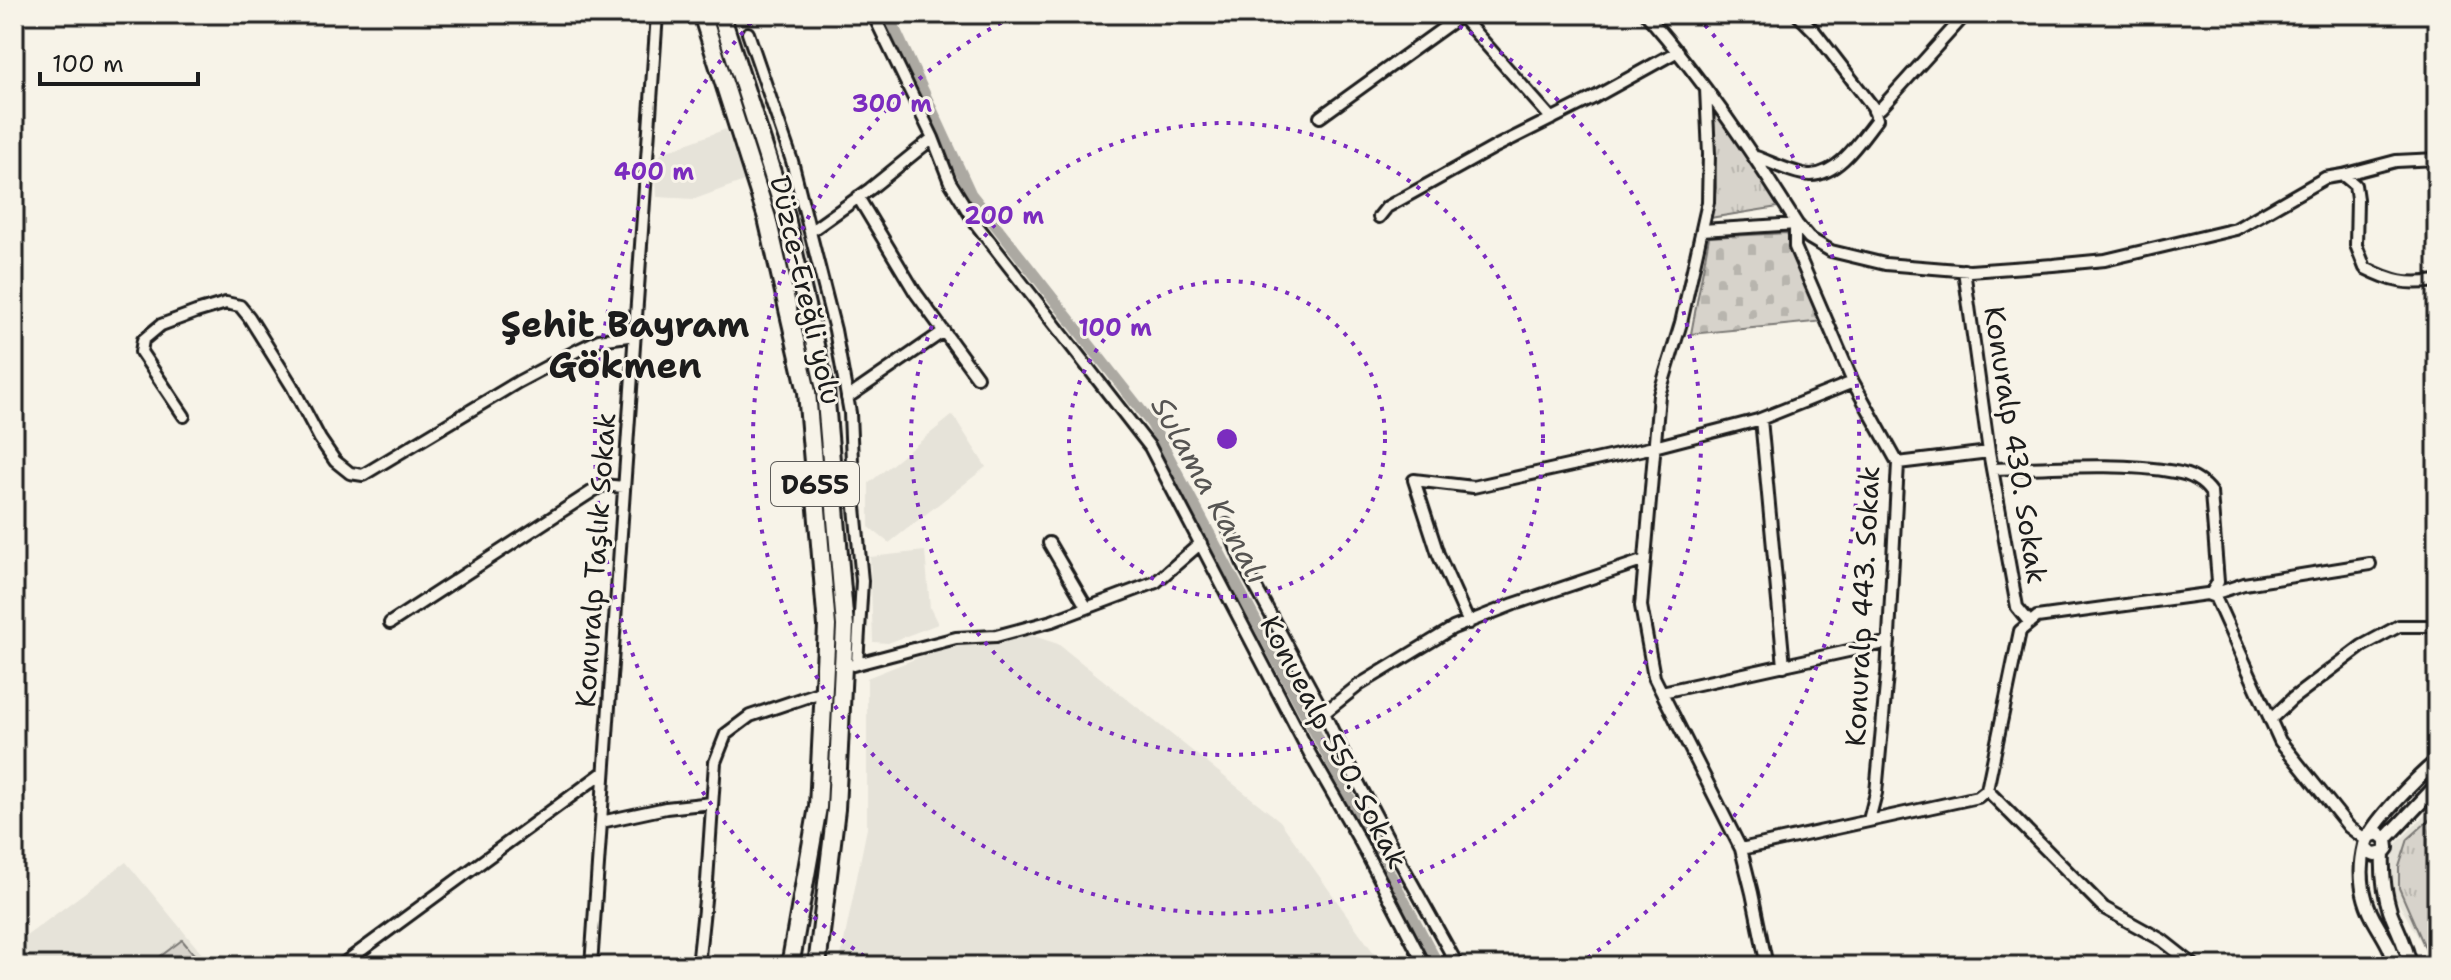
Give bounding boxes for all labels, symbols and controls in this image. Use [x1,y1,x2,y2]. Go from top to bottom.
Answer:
scale bar [40,36,198,86]
text: 100 m [52,48,124,80]
text: 300 m [852,88,932,120]
text: 400 m [614,156,694,188]
street label: Düzce-Ereğli yolu [761,172,851,408]
text: 200 m [964,200,1044,232]
district label: Şehit Bayram Gökmen [500,300,750,390]
street label: Konuralp 430. Sokak [1975,303,2057,587]
text: 100 m [1078,312,1152,344]
water label: Sulama Kanalı [1142,389,1278,591]
street label: Konuralp Taşlık Sokak [566,411,624,709]
centre of rings [1213,425,1241,453]
road number: D655 [771,462,859,506]
street label: Konuralp 443. Sokak [1836,465,1888,747]
street label: Konuealp 550. Sokak [1251,609,1417,875]

